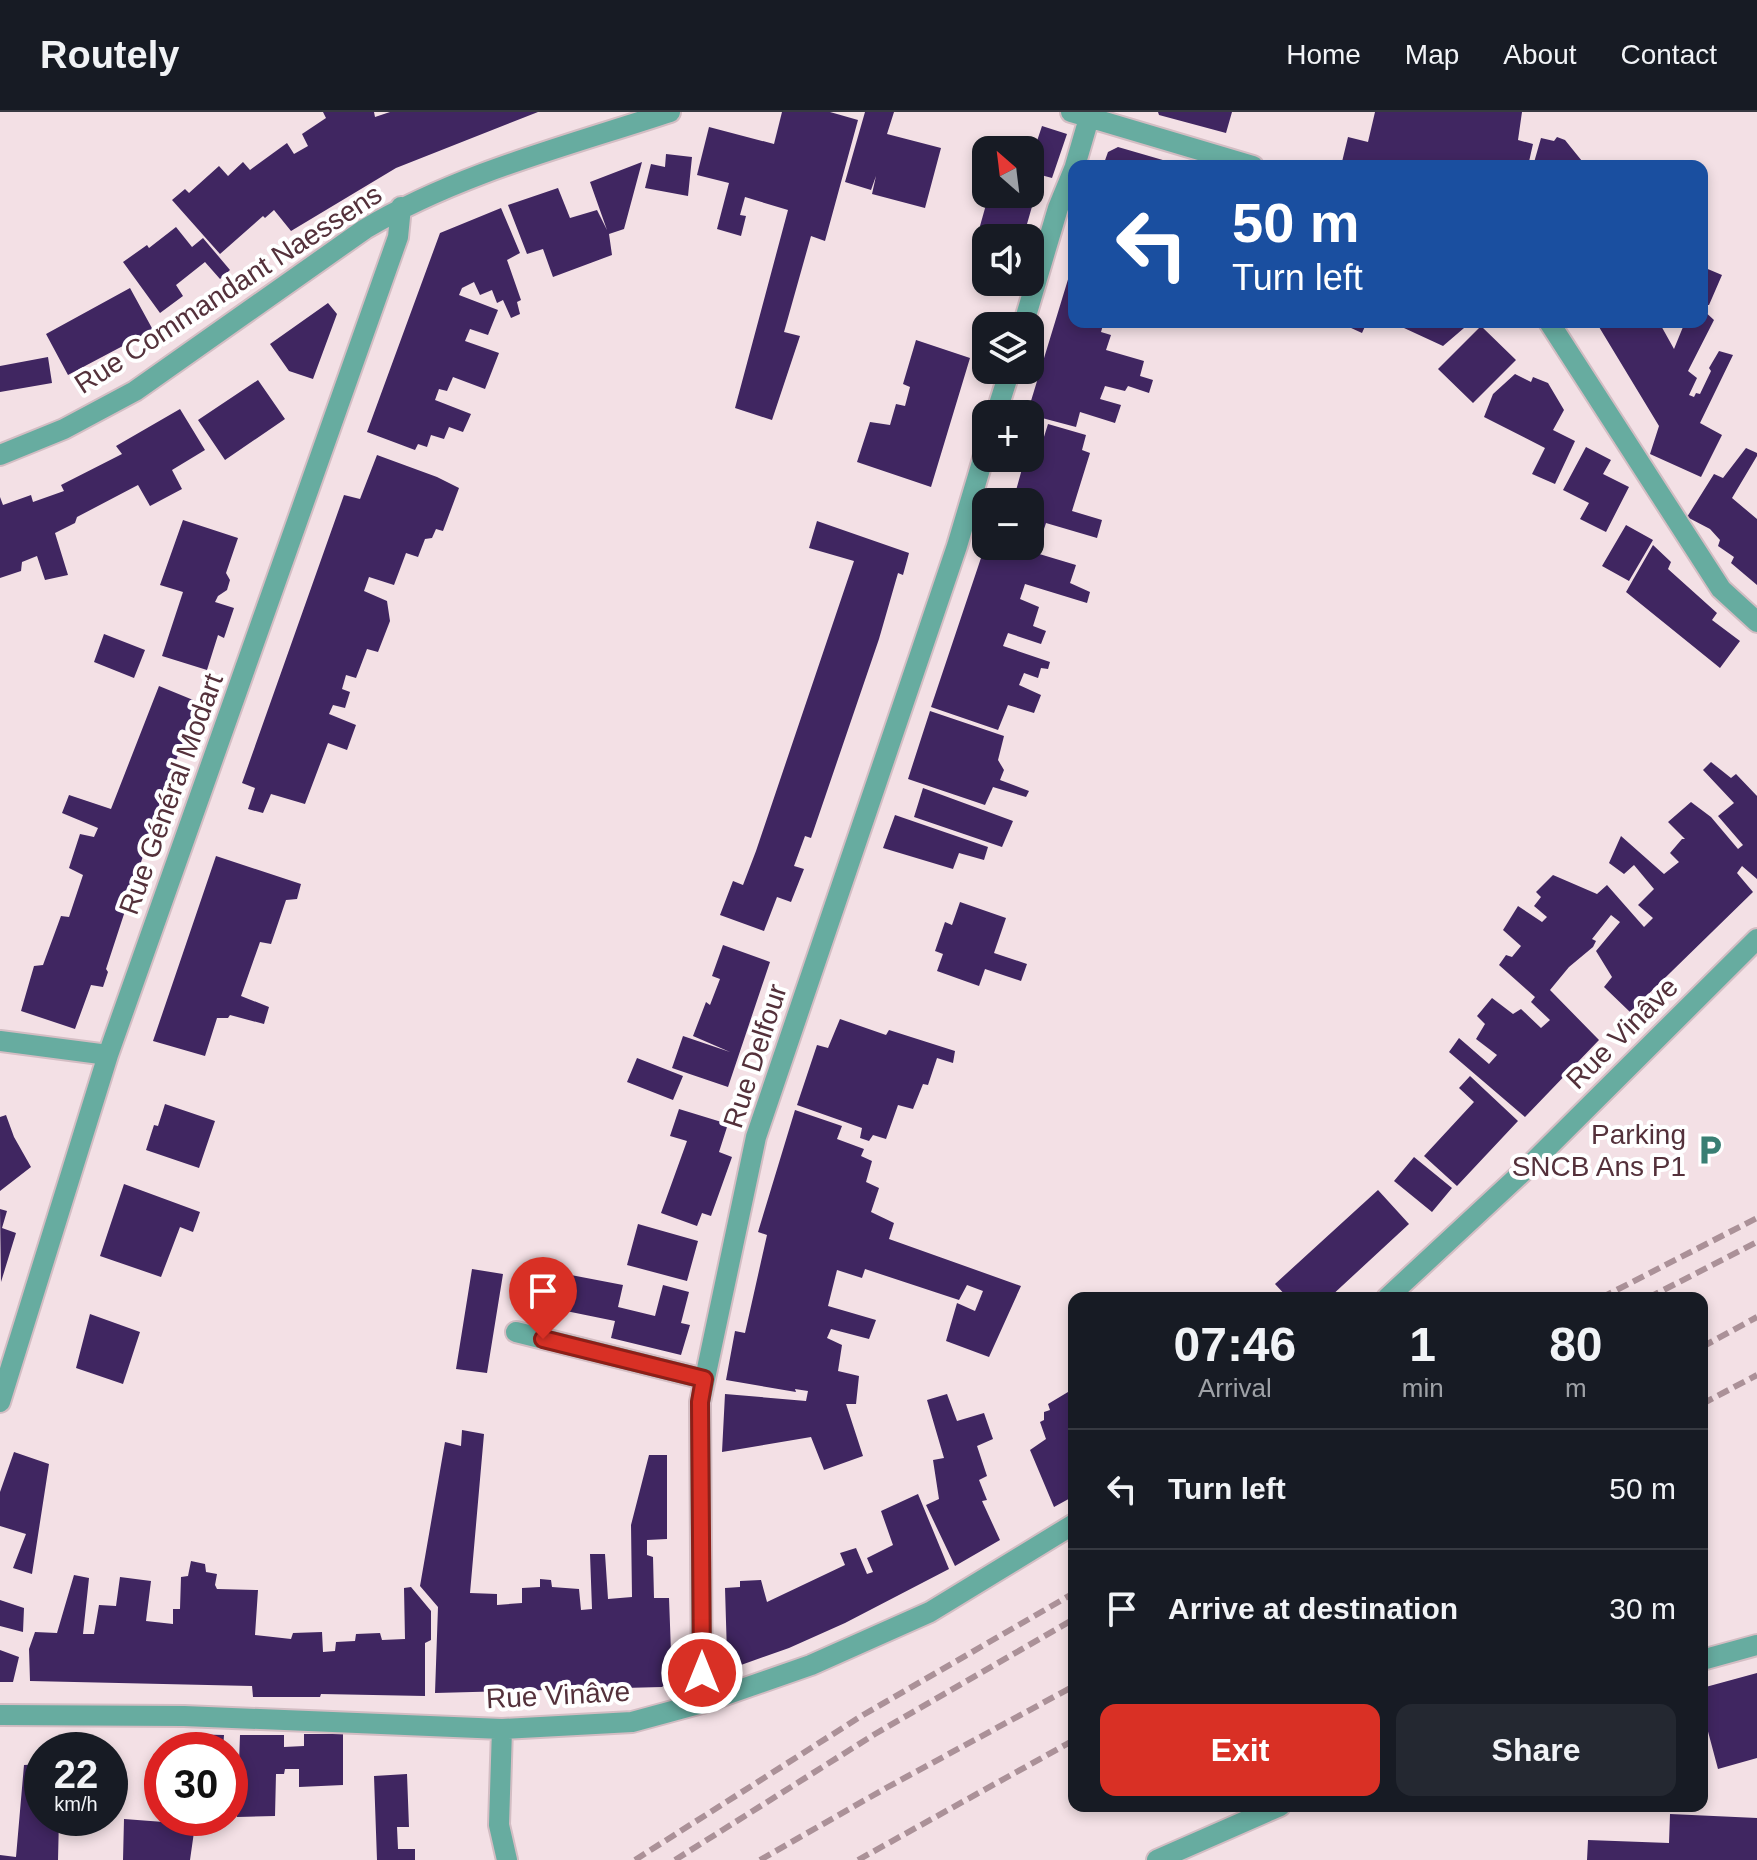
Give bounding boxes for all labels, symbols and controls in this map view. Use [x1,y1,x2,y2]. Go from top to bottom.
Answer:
text: Routely [40,34,179,76]
text: Home [1286,39,1361,70]
text: Map [1405,39,1459,70]
text: About [1503,39,1577,70]
text: Contact [1621,39,1717,70]
north arrow [972,136,1044,208]
map controls [972,136,1044,560]
street label: Rue Commandant Naessens [69,178,387,400]
text: 50 m [1232,191,1360,254]
icon: left [1100,192,1204,296]
button: sound [972,224,1044,296]
text: Turn left [1232,257,1363,298]
button: layers [972,312,1044,384]
button: + [972,400,1044,472]
button: − [972,488,1044,560]
street label: Rue Général Modart [113,669,229,918]
street label: Rue Vinâve [1560,971,1684,1095]
street label: Rue Delfour [717,980,793,1132]
place label: Parking SNCB Ans P1 [1512,1119,1686,1182]
parking icon: Parking SNCB Ans P1 [1693,1133,1727,1167]
pin [509,1257,577,1339]
icon: arrive [521,1269,565,1313]
text: 07:46 [1173,1318,1296,1371]
text: 1 [1409,1318,1436,1371]
text: 80 [1549,1318,1603,1371]
text: Arrival [1198,1373,1272,1403]
text: min [1402,1373,1444,1403]
text: m [1565,1373,1587,1403]
icon: left [1100,1467,1144,1511]
text: Turn left [1168,1472,1286,1505]
text: 50 m [1609,1472,1676,1505]
icon: arrive [1100,1587,1144,1631]
text: Arrive at destination [1168,1592,1458,1625]
text: 30 m [1609,1592,1676,1625]
position arrow [660,1631,744,1715]
street label: Rue Vinâve [485,1676,631,1714]
button: Exit [1100,1704,1380,1796]
button: Share [1396,1704,1676,1796]
speed limit sign: 30 [144,1732,248,1836]
text: 22 [54,1752,98,1796]
text: km/h [54,1793,98,1815]

